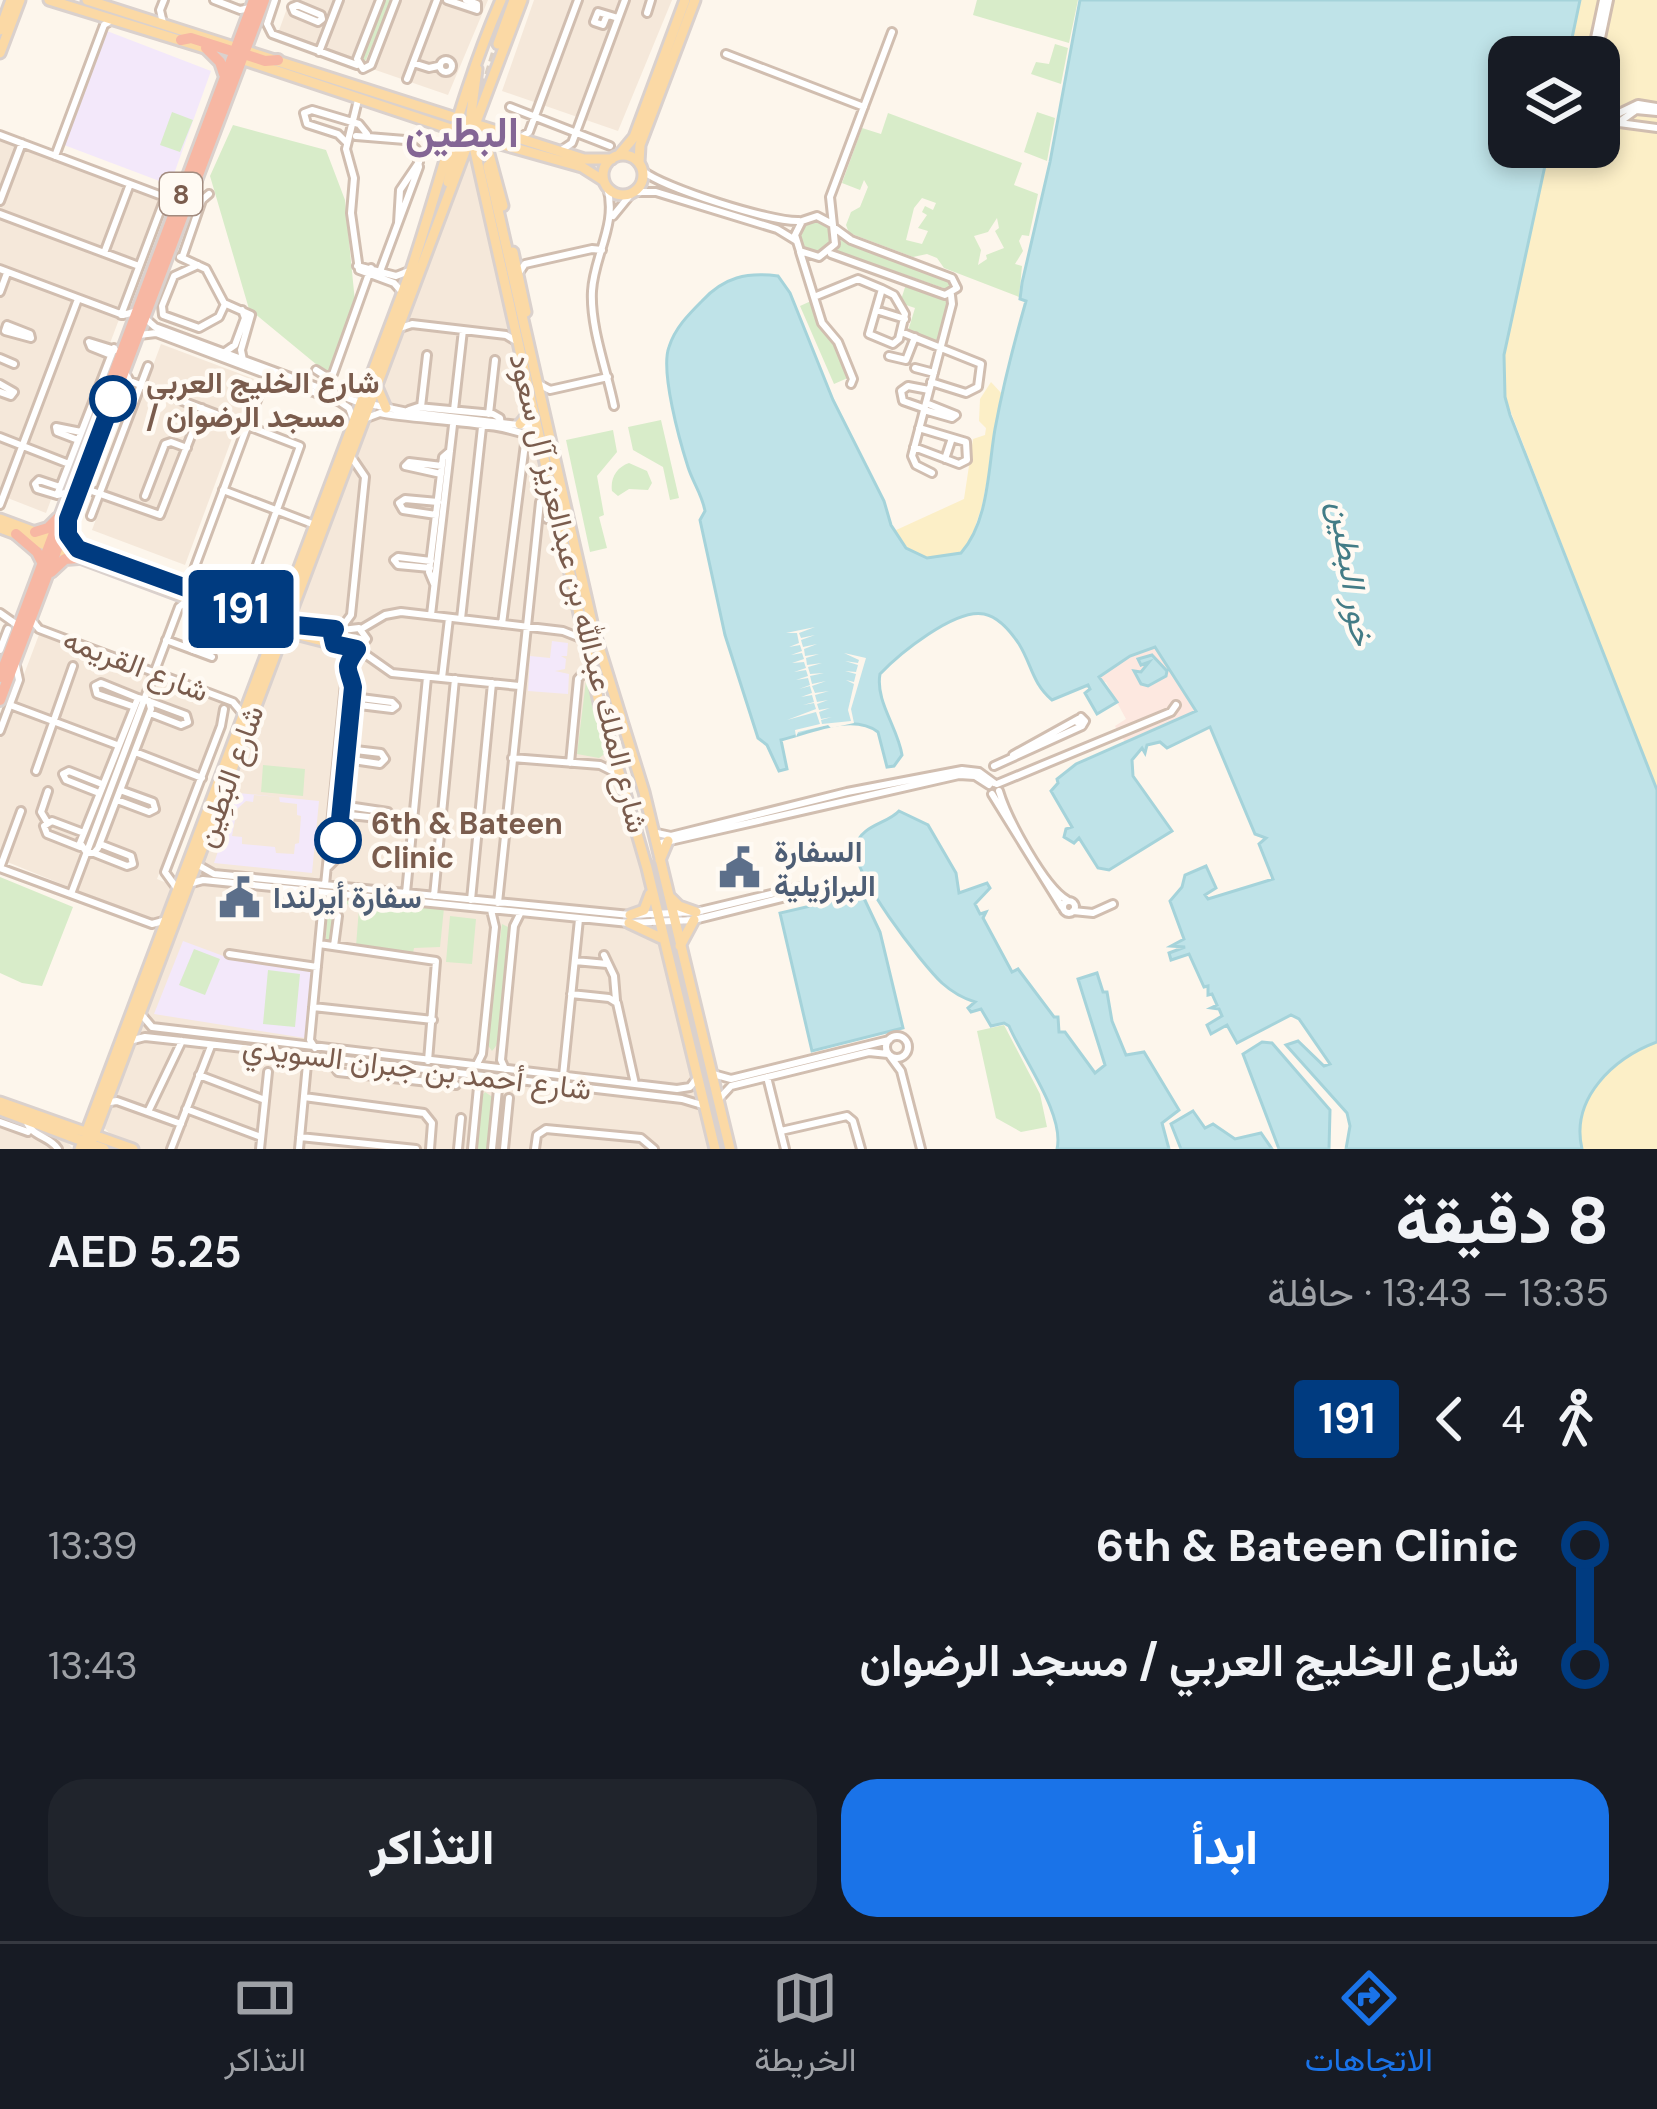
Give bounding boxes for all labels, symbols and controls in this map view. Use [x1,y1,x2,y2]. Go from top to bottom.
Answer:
map controls [1488,36,1620,168]
button: layers [1488,36,1620,168]
district label: البطين [405,105,519,160]
road number: 8 [160,173,202,215]
street label: شارع الملك عبدالله بن عبدالعزيز آل سعود [499,349,658,837]
place label: شارع الخليج العربي / مسجد الرضوان [146,363,379,436]
marker: شارع الخليج العربي / مسجد الرضوان [91,377,135,421]
water label: خور البطين [1319,498,1385,649]
line badge: 191 [172,570,310,648]
text: 191 [213,581,269,636]
street label: شارع القريمه [57,619,214,711]
street label: شارع البَطِين [185,700,274,853]
place label: 6th & Bateen Clinic [371,804,563,877]
marker: 6th & Bateen Clinic [316,818,360,862]
place label: السفارة البرازيلية [774,832,876,905]
public building icon: السفارة البرازيلية [717,845,763,891]
public building icon: سفارة أيرلندا [216,874,262,920]
place label: سفارة أيرلندا [273,878,422,917]
street label: شارع أحمد بن جبران السويدي [240,1027,594,1114]
text: 8 دقيقة [1395,1178,1609,1263]
text: AED 5.25 [48,1222,242,1281]
text: 13:35 – 13:43 · حافلة [1267,1267,1609,1318]
icon: back [1417,1386,1483,1452]
icon: walk [1543,1386,1609,1452]
text: 191 [1318,1391,1375,1446]
text: 4 [1501,1394,1525,1445]
text: 6th & Bateen Clinic [1096,1516,1519,1575]
text: 13:39 [48,1520,138,1571]
text: شارع الخليج العربي / مسجد الرضوان [860,1631,1519,1690]
text: 13:43 [48,1640,138,1691]
button: التذاكر [48,1779,817,1917]
button: ابدأ [841,1779,1609,1917]
tab: التذاكر [224,1965,306,2089]
tab: الخريطة [754,1965,856,2089]
tab: الاتجاهات [1305,1965,1433,2089]

